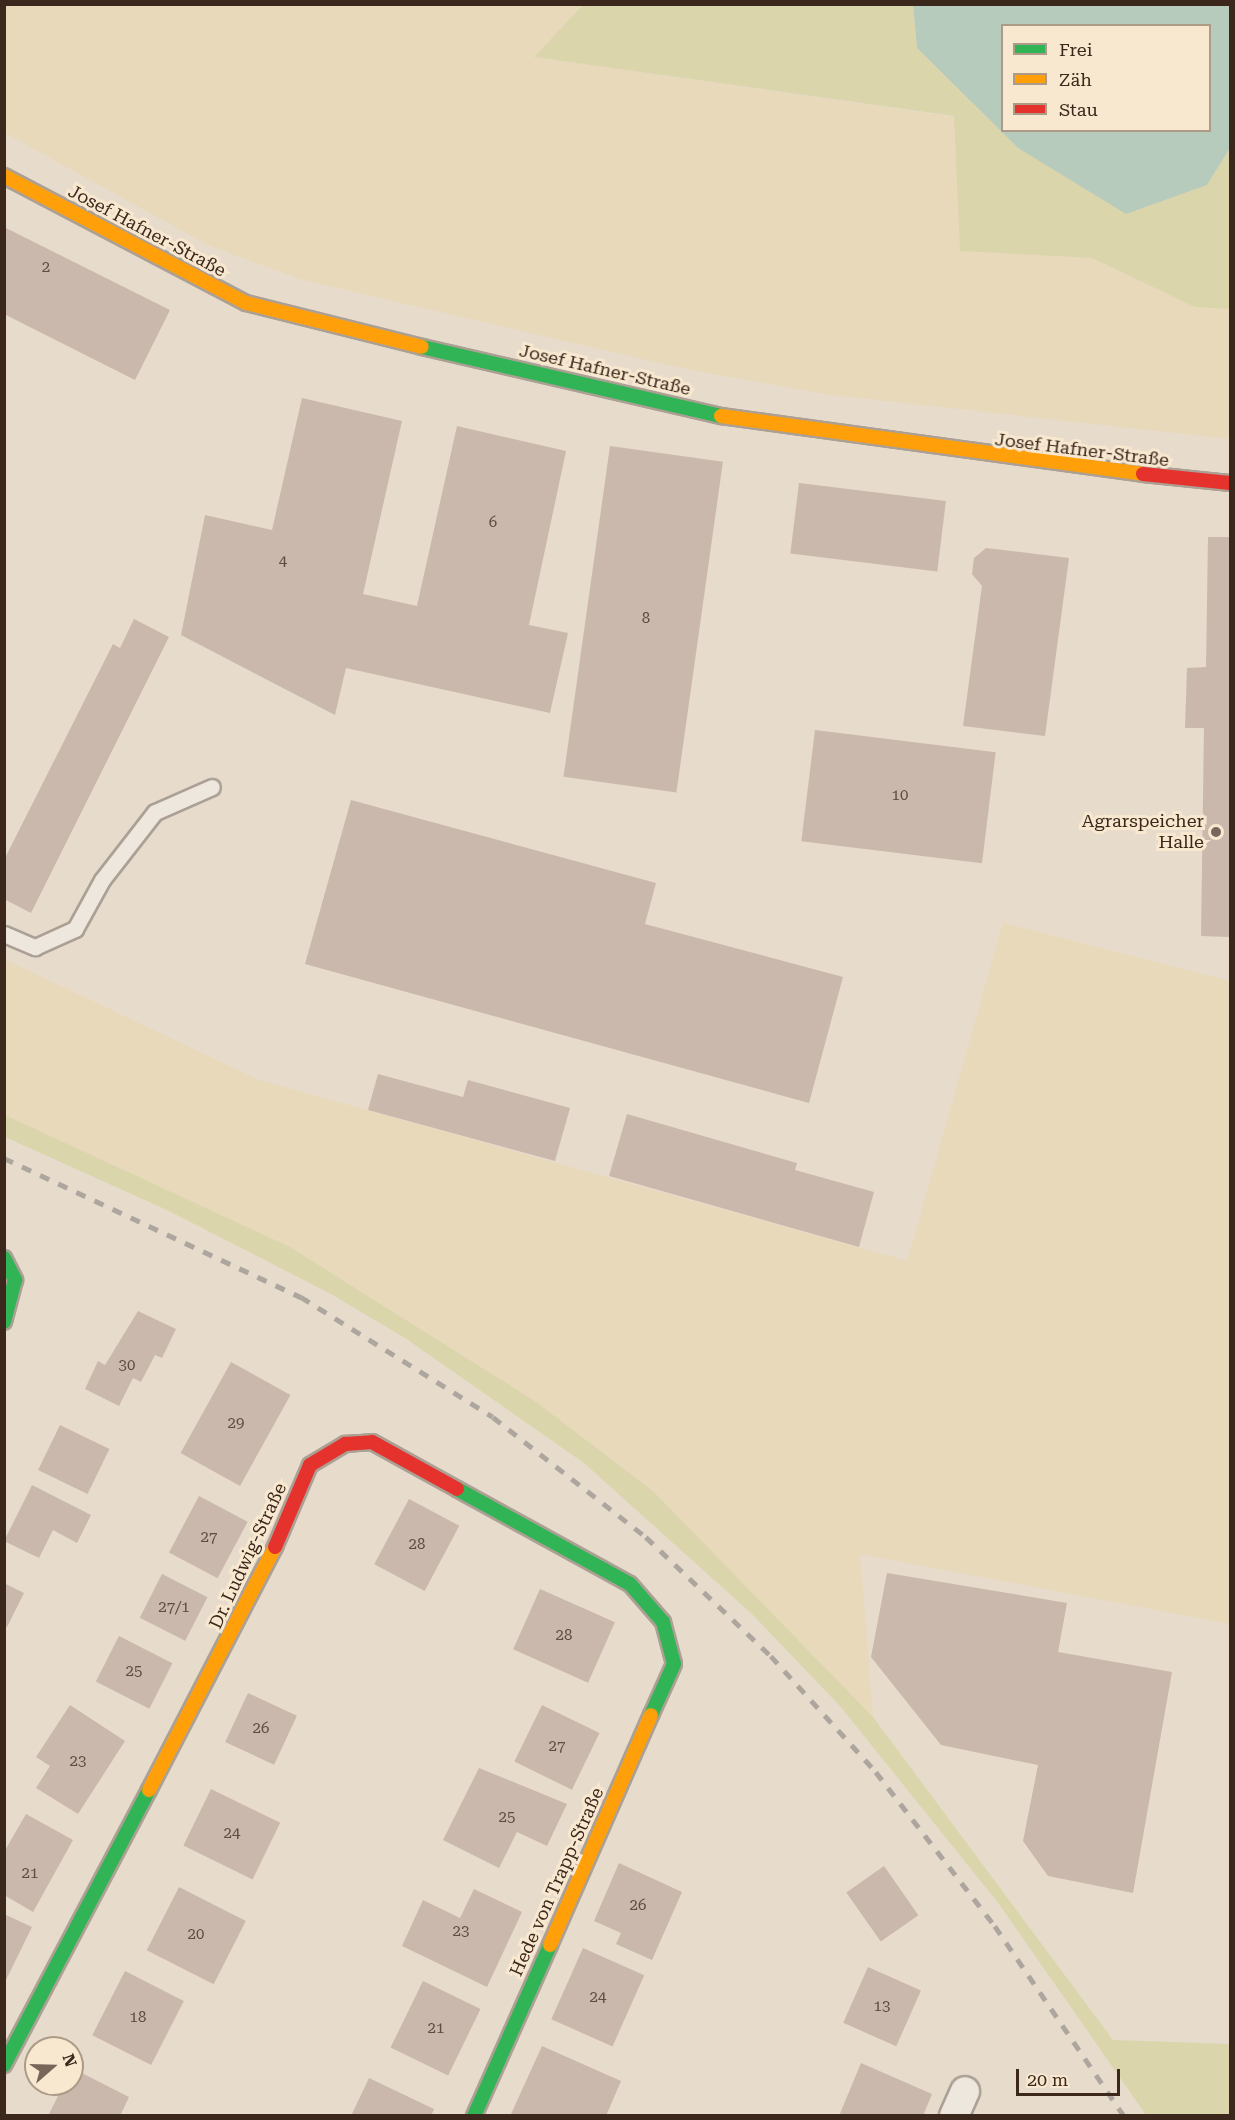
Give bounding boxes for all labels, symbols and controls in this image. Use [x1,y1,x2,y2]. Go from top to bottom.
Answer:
legend [1001,24,1211,132]
text: Frei [1059,39,1092,60]
text: Zäh [1059,69,1092,90]
text: Stau [1059,99,1098,120]
street label: Josef Hafner-Straße [65,180,229,282]
house number: 2 [42,259,50,277]
street label: Josef Hafner-Straße [517,340,693,400]
street label: Josef Hafner-Straße [994,429,1170,471]
house number: 6 [489,514,497,532]
house number: 4 [279,553,287,571]
house number: 8 [642,610,650,628]
house number: 10 [892,787,908,805]
place label: Agrarspeicher Halle [1082,811,1204,854]
marker: Agrarspeicher Halle [1209,825,1223,839]
house number: 30 [119,1357,135,1375]
house number: 29 [228,1415,244,1433]
street label: Dr. Ludwig-Straße [205,1480,291,1632]
house number: 27 [201,1529,217,1547]
house number: 28 [409,1536,425,1554]
house number: 27/1 [158,1599,190,1617]
house number: 28 [556,1627,572,1645]
house number: 25 [126,1663,142,1681]
house number: 26 [253,1720,269,1738]
house number: 27 [549,1738,565,1756]
house number: 23 [70,1753,86,1771]
street label: Hede von Trapp-Straße [506,1784,608,1980]
house number: 25 [499,1809,515,1827]
house number: 24 [224,1825,240,1843]
house number: 21 [22,1865,38,1883]
house number: 26 [630,1897,646,1915]
house number: 23 [453,1923,469,1941]
house number: 20 [188,1926,204,1944]
house number: 24 [590,1989,606,2007]
house number: 13 [874,1998,890,2016]
house number: 18 [130,2009,146,2027]
house number: 21 [428,2020,444,2038]
north arrow [24,2036,84,2096]
text: N [58,2051,81,2069]
scale bar [1019,2057,1122,2095]
text: 20 m [1027,2069,1068,2090]

